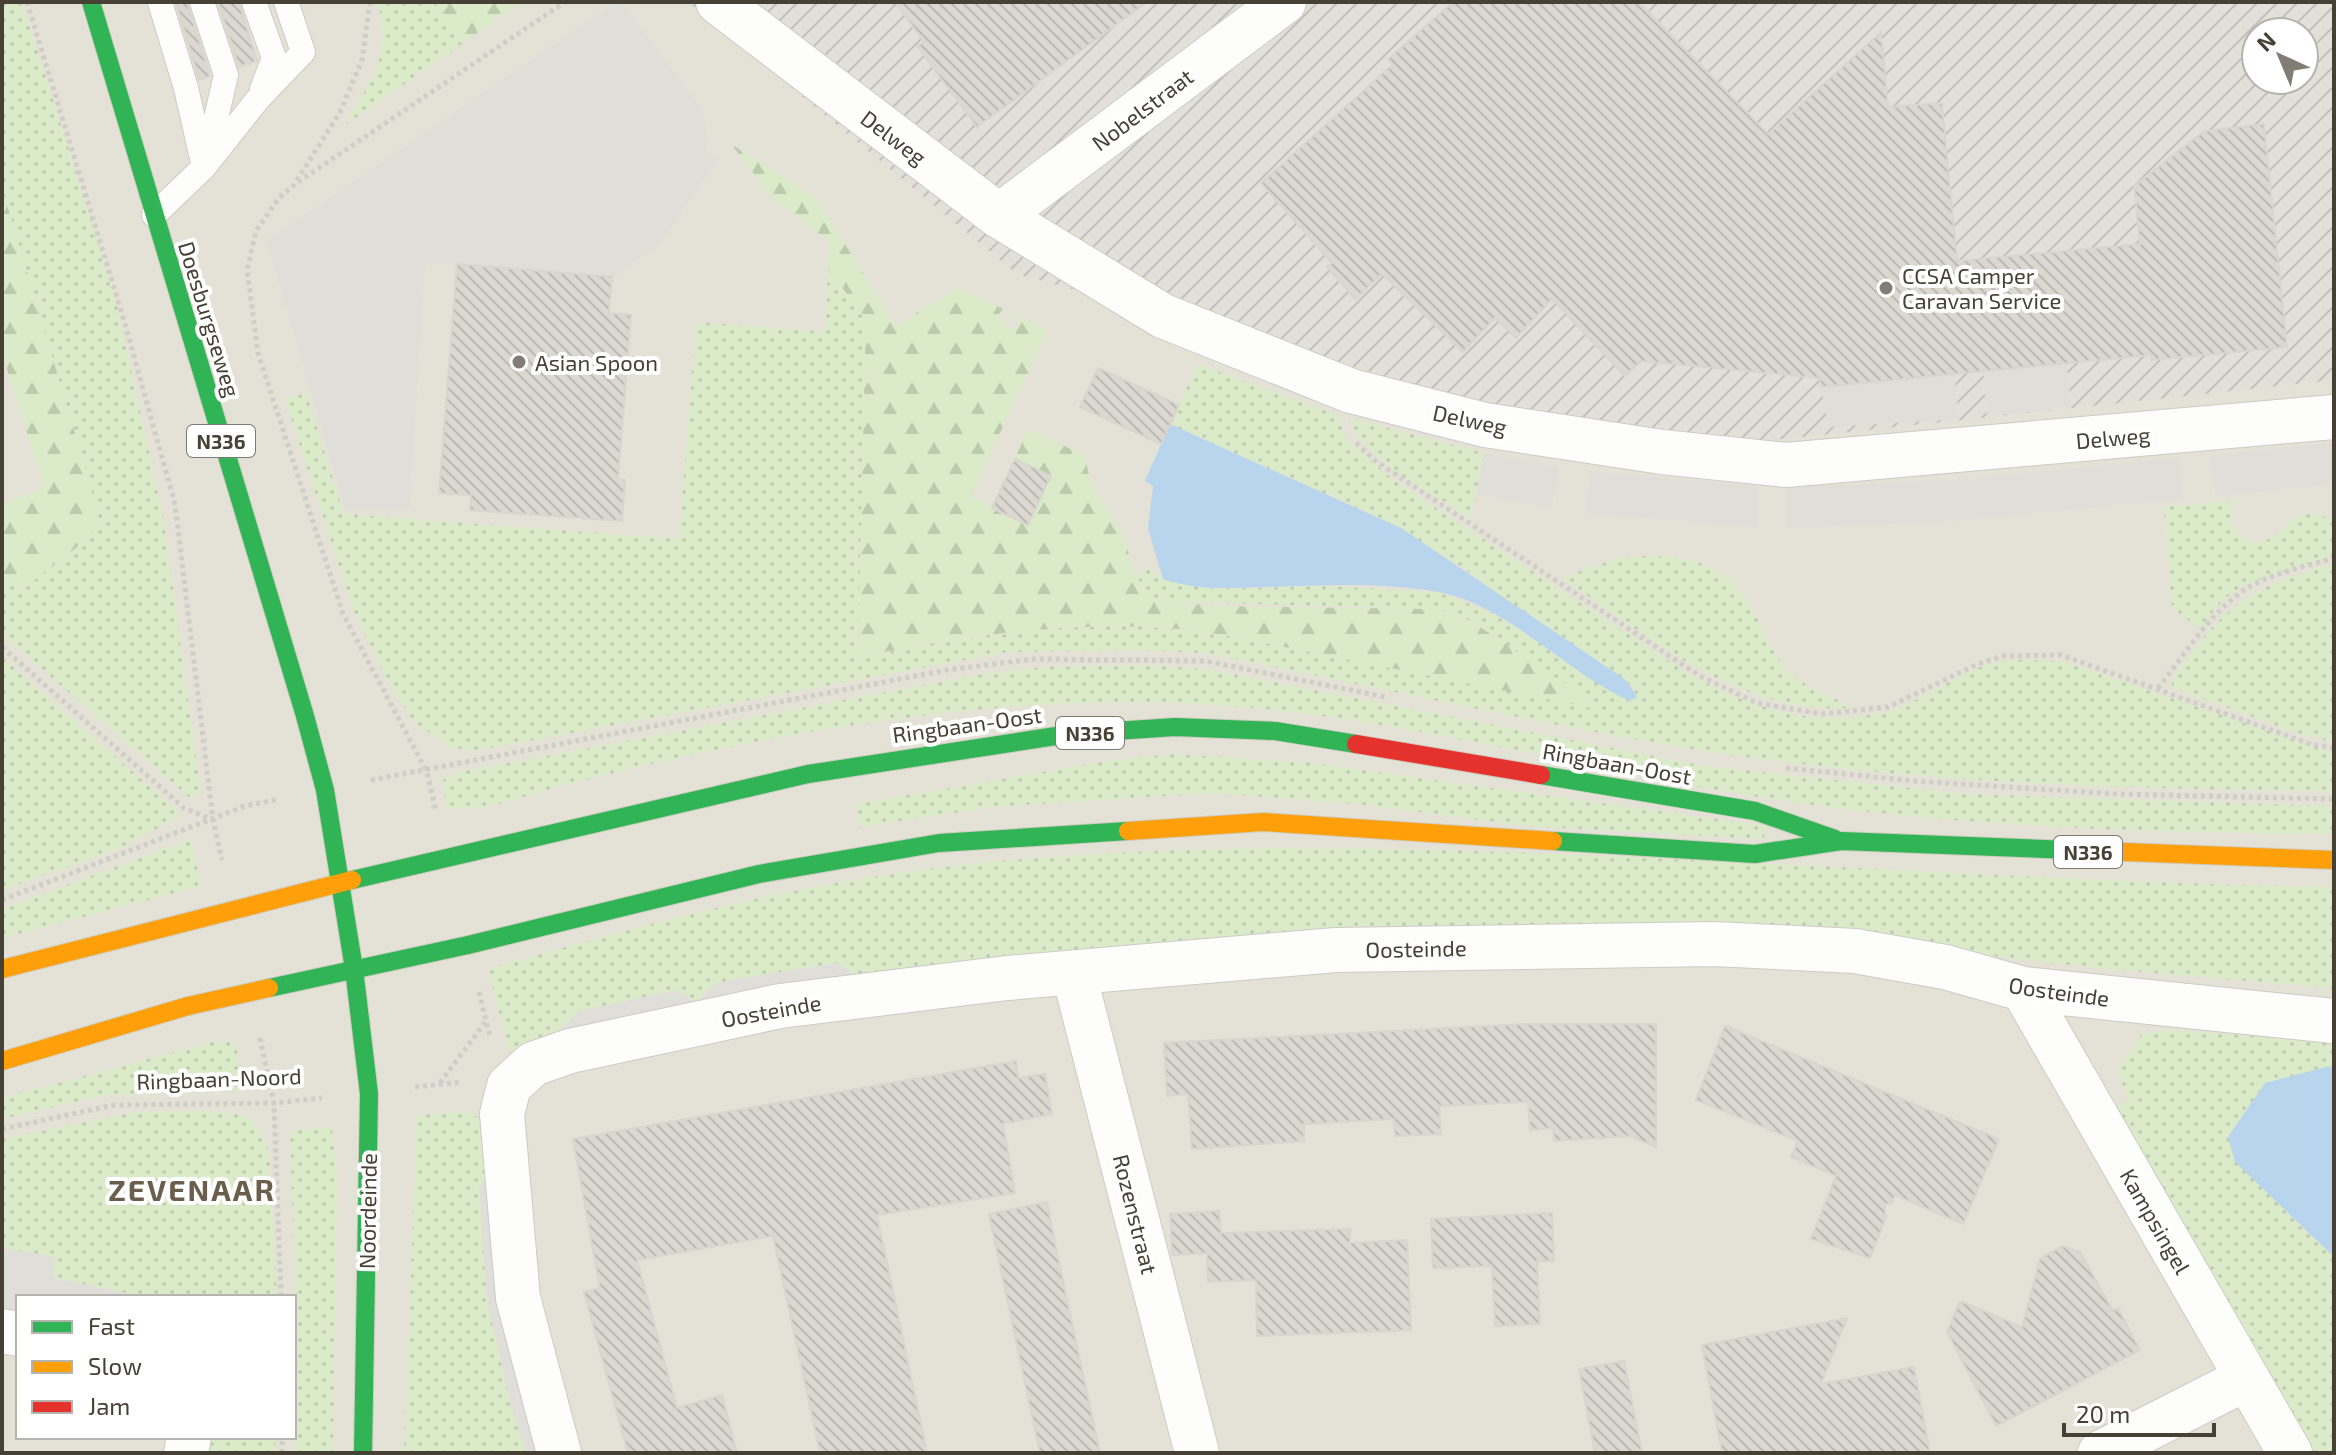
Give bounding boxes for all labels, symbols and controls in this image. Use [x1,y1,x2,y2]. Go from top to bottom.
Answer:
north arrow [2240,16,2320,96]
text: N [2251,26,2280,56]
street label: Nobelstraat [1086,63,1198,155]
street label: Delweg [856,104,932,170]
street label: Doesburgseweg [174,238,246,400]
place label: CCSA Camper Caravan Service [1902,262,2061,313]
marker: CCSA Camper Caravan Service [1877,279,1895,297]
place label: Asian Spoon [535,349,658,375]
marker: Asian Spoon [510,353,528,371]
street label: Delweg [1431,399,1509,439]
street label: Delweg [2075,421,2151,453]
road number: N336 [187,425,255,457]
street label: Ringbaan-Oost [891,701,1043,747]
road number: N336 [1056,717,1124,749]
street label: Ringbaan-Oost [1541,737,1693,789]
road number: N336 [2054,836,2122,868]
street label: Oosteinde [1365,934,1467,962]
street label: Oosteinde [2007,971,2111,1011]
street label: Oosteinde [719,988,823,1032]
street label: Ringbaan-Noord [136,1062,302,1094]
street label: Rozenstraat [1109,1151,1163,1277]
street label: Noordeinde [353,1153,381,1269]
street label: Kampsingel [2115,1164,2197,1279]
district label: ZEVENAAR [108,1171,276,1207]
legend [16,1295,296,1439]
text: Fast [88,1311,135,1340]
text: Slow [88,1351,142,1380]
scale bar [2064,1387,2214,1437]
text: Jam [88,1391,130,1420]
text: 20 m [2076,1399,2130,1428]

